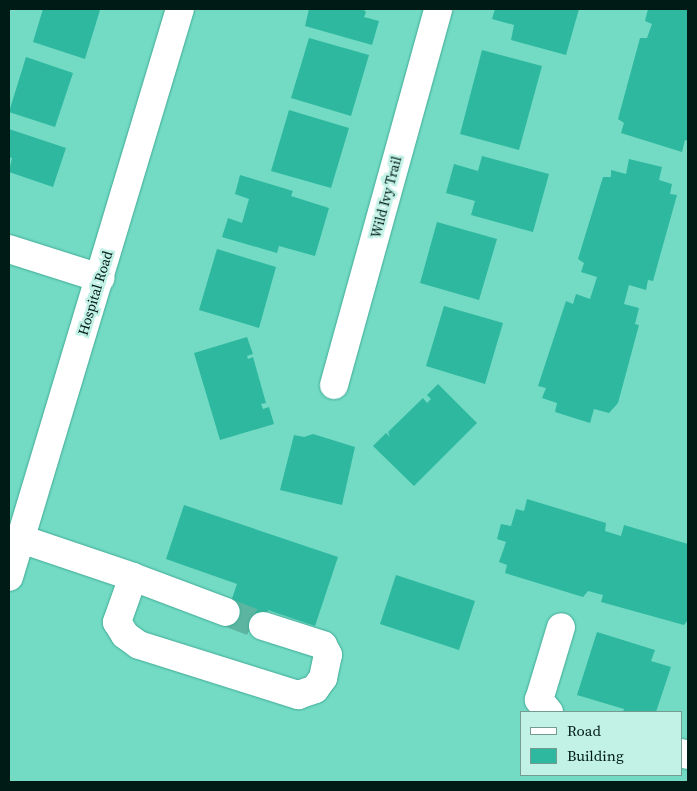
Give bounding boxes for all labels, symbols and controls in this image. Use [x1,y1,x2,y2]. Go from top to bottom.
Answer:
street label: Wild Ivy Trail [367,154,405,240]
street label: Hospital Road [74,249,116,337]
legend [520,711,682,776]
text: Road [567,720,601,741]
text: Building [567,745,624,766]

